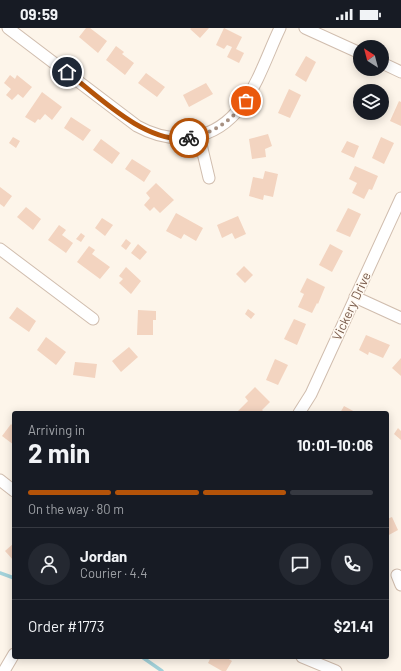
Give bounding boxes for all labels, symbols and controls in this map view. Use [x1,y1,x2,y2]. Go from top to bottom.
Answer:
text: 09:59 [20,5,58,23]
north arrow [353,40,389,76]
map controls [353,40,389,120]
pin [50,55,84,89]
icon: home [56,61,78,83]
pin [229,84,263,118]
button: layers [353,84,389,120]
icon: bag [235,90,257,112]
courier [169,118,209,158]
icon: bike [178,127,200,149]
street label: Vickery Drive [328,269,374,343]
text: Arriving in [28,422,85,438]
text: 10:01–10:06 [297,436,373,454]
text: 2 min [28,437,90,468]
text: On the way · 80 m [28,501,124,517]
button: person [28,543,70,585]
button: chat [279,543,321,585]
button: phone [331,543,373,585]
text: Jordan [80,547,127,565]
text: Courier · 4.4 [80,565,148,581]
text: Order #1773 [28,617,104,635]
text: $21.41 [334,617,373,635]

